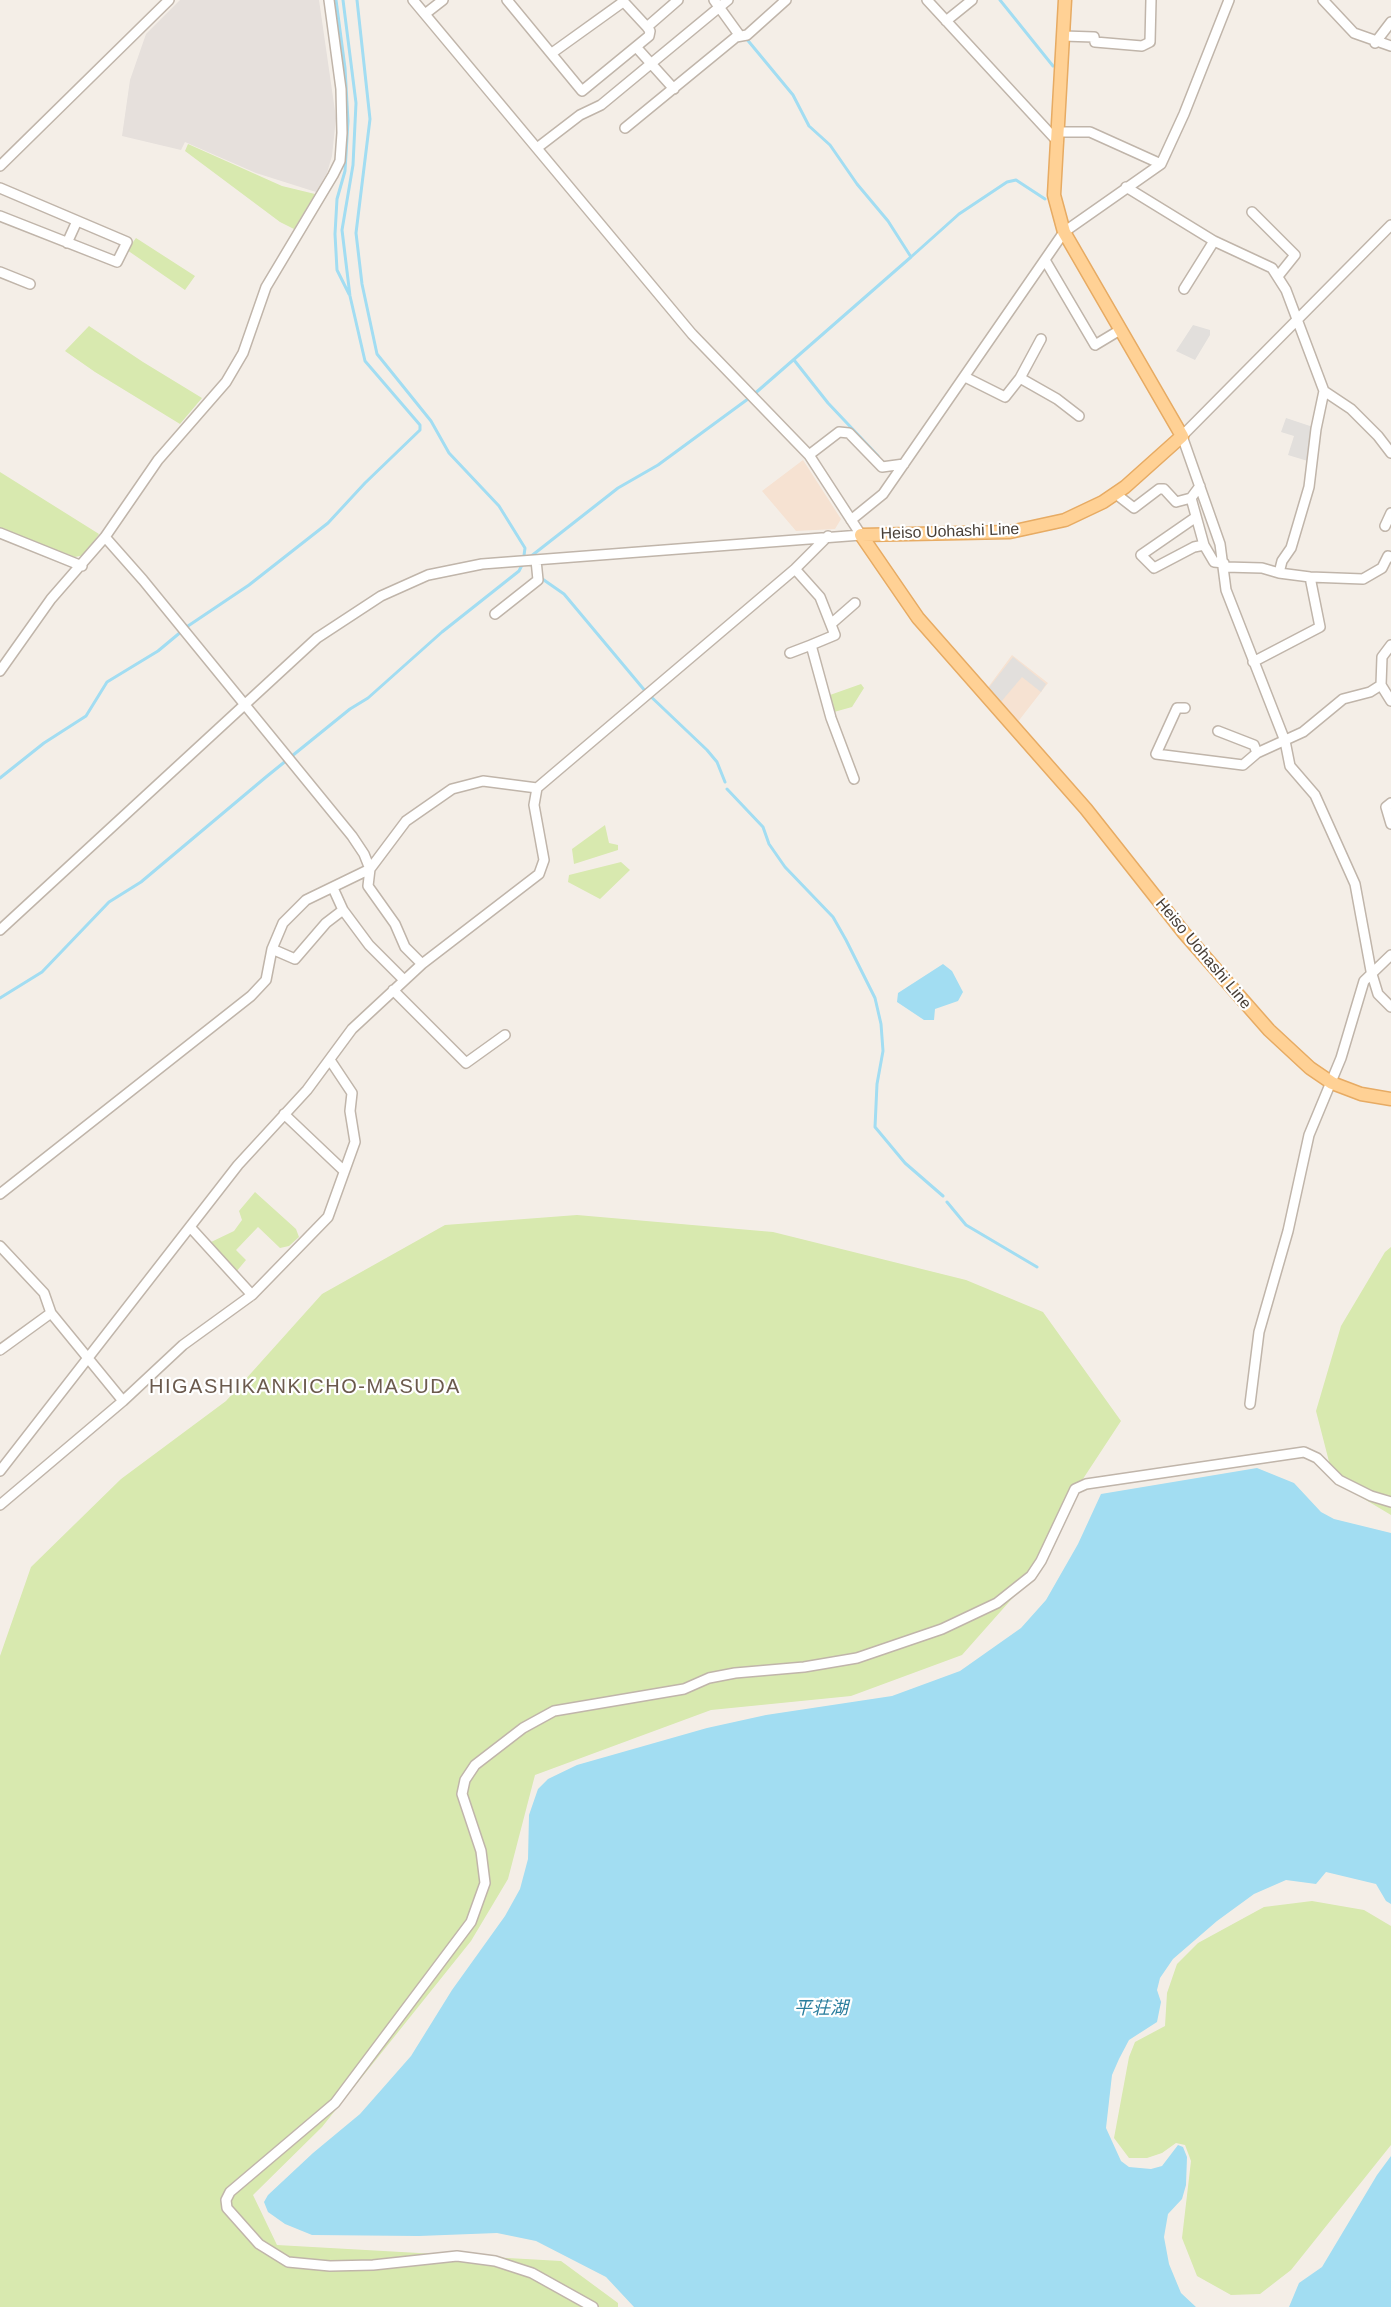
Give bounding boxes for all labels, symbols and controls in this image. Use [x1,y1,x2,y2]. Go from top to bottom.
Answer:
street label: Heiso Uohashi Line [880,520,1020,544]
street label: Heiso Uohashi Line [1151,895,1255,1013]
district label: HIGASHIKANKICHO-MASUDA [149,1375,461,1399]
water label: 平荘湖 [794,1998,848,2020]

